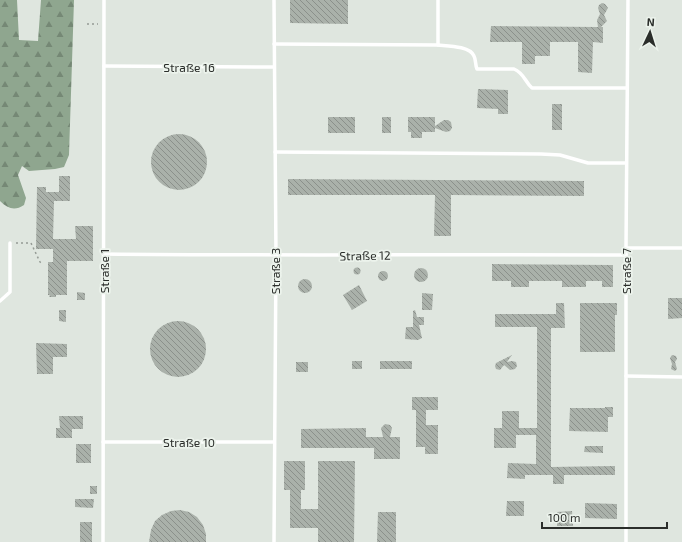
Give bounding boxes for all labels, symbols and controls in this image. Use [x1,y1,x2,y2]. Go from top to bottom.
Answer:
north arrow [630,12,670,52]
text: N [646,15,655,28]
street label: Straße 16 [163,60,215,74]
street label: Straße 3 [268,248,282,294]
street label: Straße 12 [339,248,391,262]
street label: Straße 7 [619,248,633,294]
street label: Straße 1 [97,249,111,293]
street label: Straße 10 [163,435,215,449]
scale bar [542,504,667,530]
text: 100 m [548,510,580,524]

